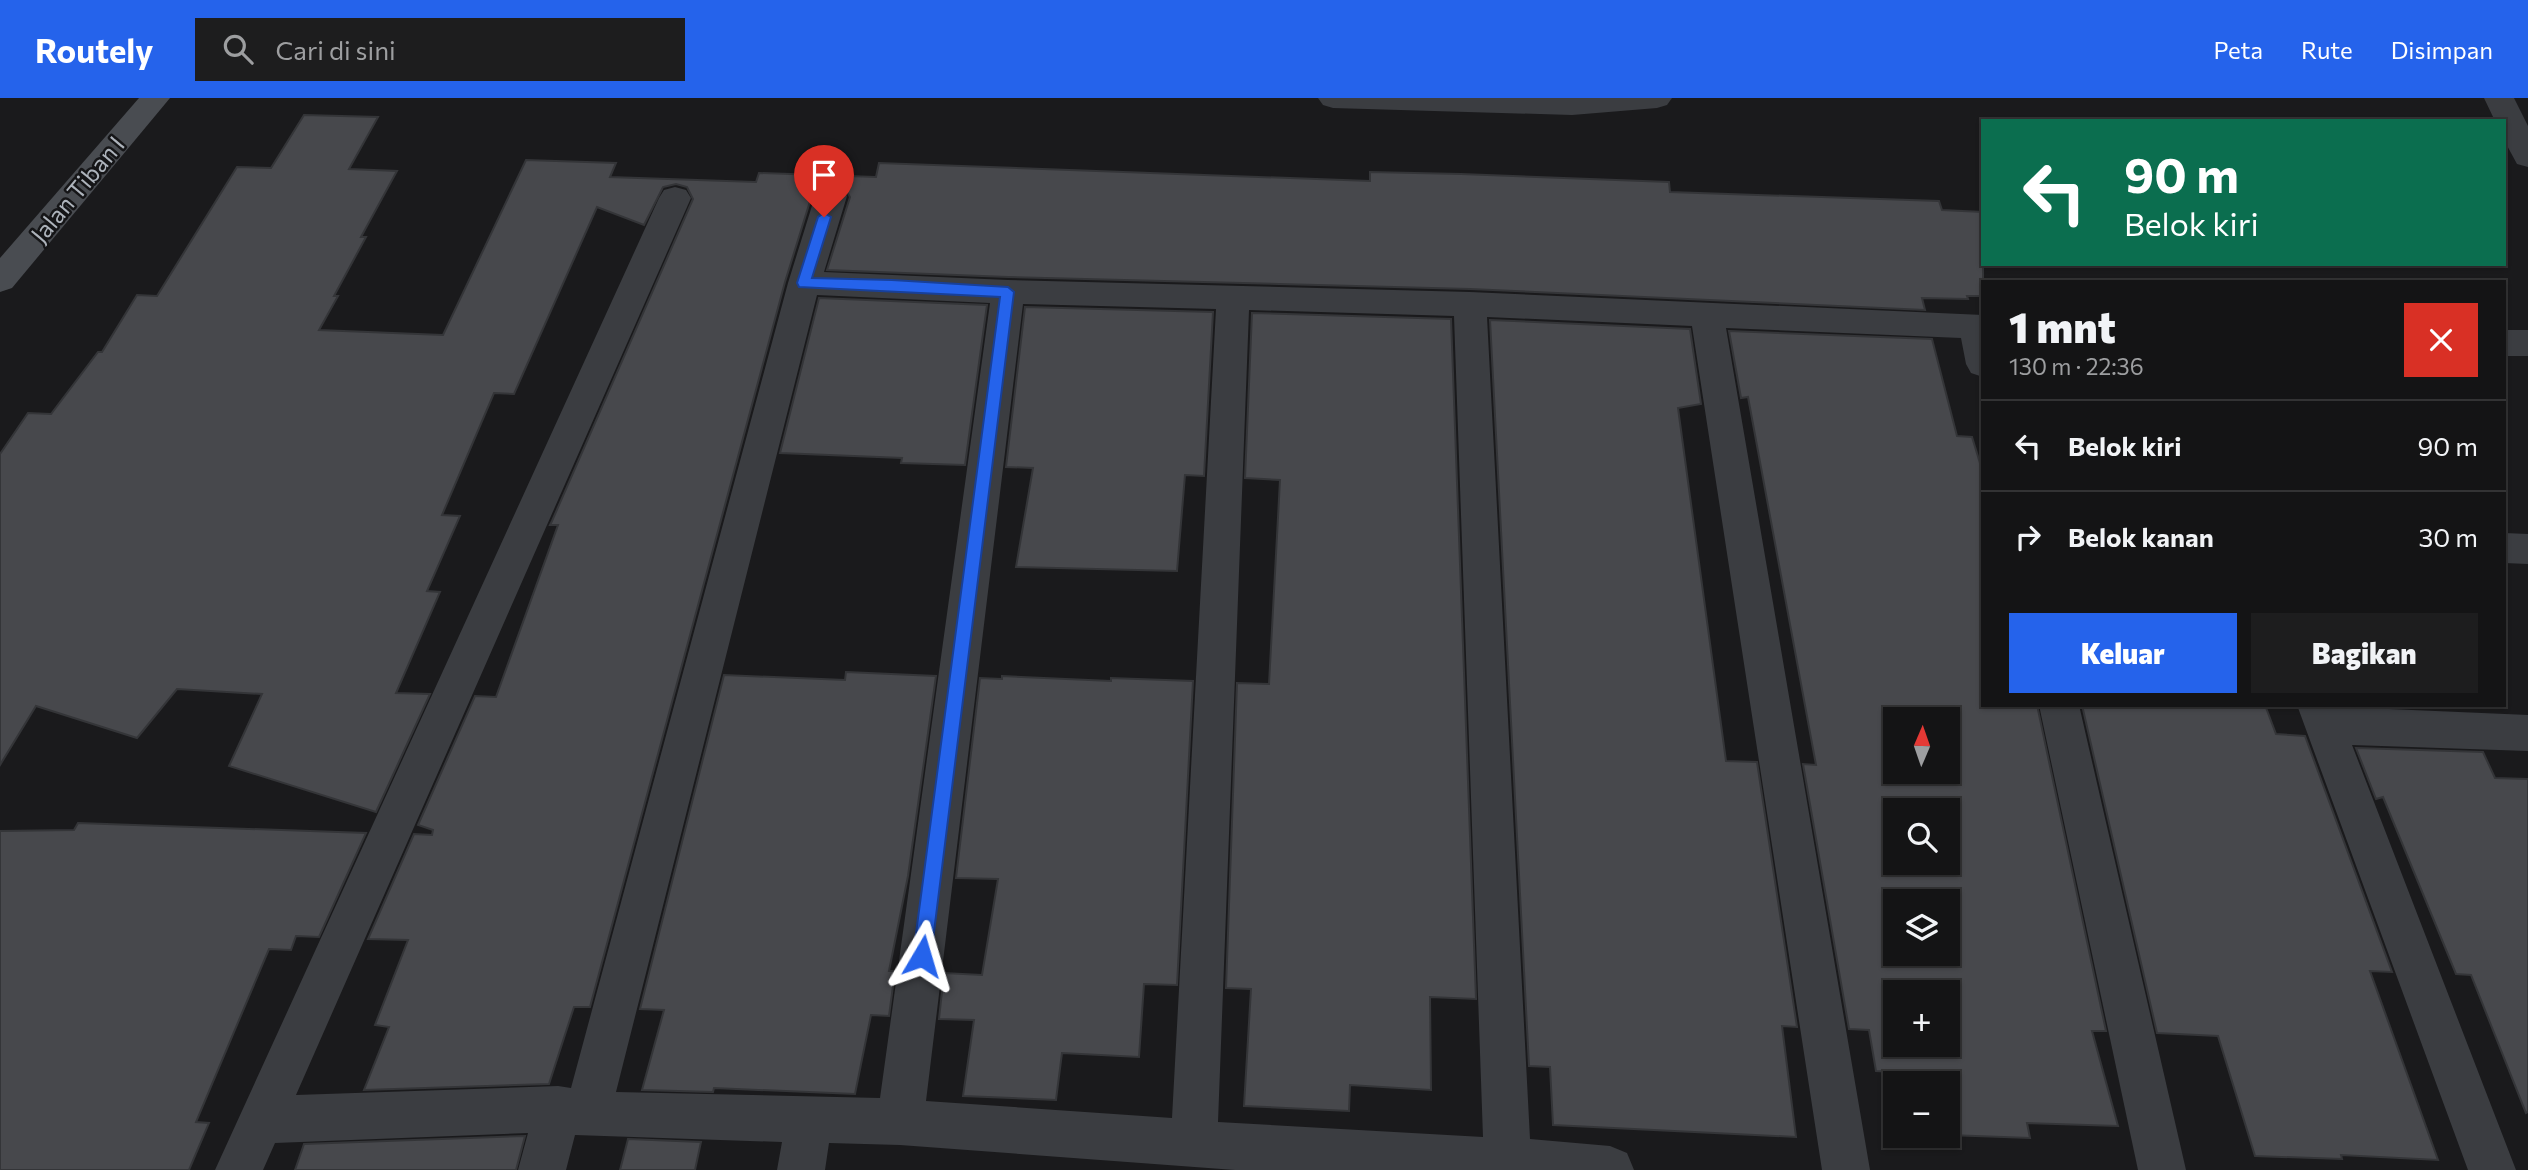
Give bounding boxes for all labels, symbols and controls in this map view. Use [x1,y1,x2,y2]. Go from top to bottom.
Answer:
search box [195,18,685,81]
text: Routely [35,29,153,70]
icon: search [219,30,257,68]
text: Cari di sini [275,34,396,65]
text: Peta [2213,35,2263,64]
text: Rute [2301,35,2353,64]
text: Disimpan [2391,35,2493,64]
street label: Jalan Tiban I [24,130,130,248]
text: 90 m [2124,143,2239,203]
pin [794,145,854,217]
icon: left [2009,147,2100,238]
icon: arrive [805,156,843,194]
text: Belok kiri [2124,203,2259,243]
text: 1 mnt [2009,300,2116,352]
button: close [2404,303,2478,377]
text: 130 m · 22:36 [2009,352,2144,380]
icon: left [2009,427,2047,465]
text: Belok kiri [2068,430,2182,461]
text: 90 m [2418,430,2478,461]
icon: right [2009,518,2047,556]
text: Belok kanan [2068,521,2214,552]
text: 30 m [2419,521,2478,552]
button: Keluar [2009,613,2237,693]
button: Bagikan [2251,613,2478,693]
north arrow [1883,707,1960,784]
map controls [1883,707,1960,1148]
button: search [1883,798,1960,875]
button: layers [1883,889,1960,966]
position arrow [885,919,959,993]
button: + [1883,980,1960,1057]
button: − [1883,1071,1960,1148]

